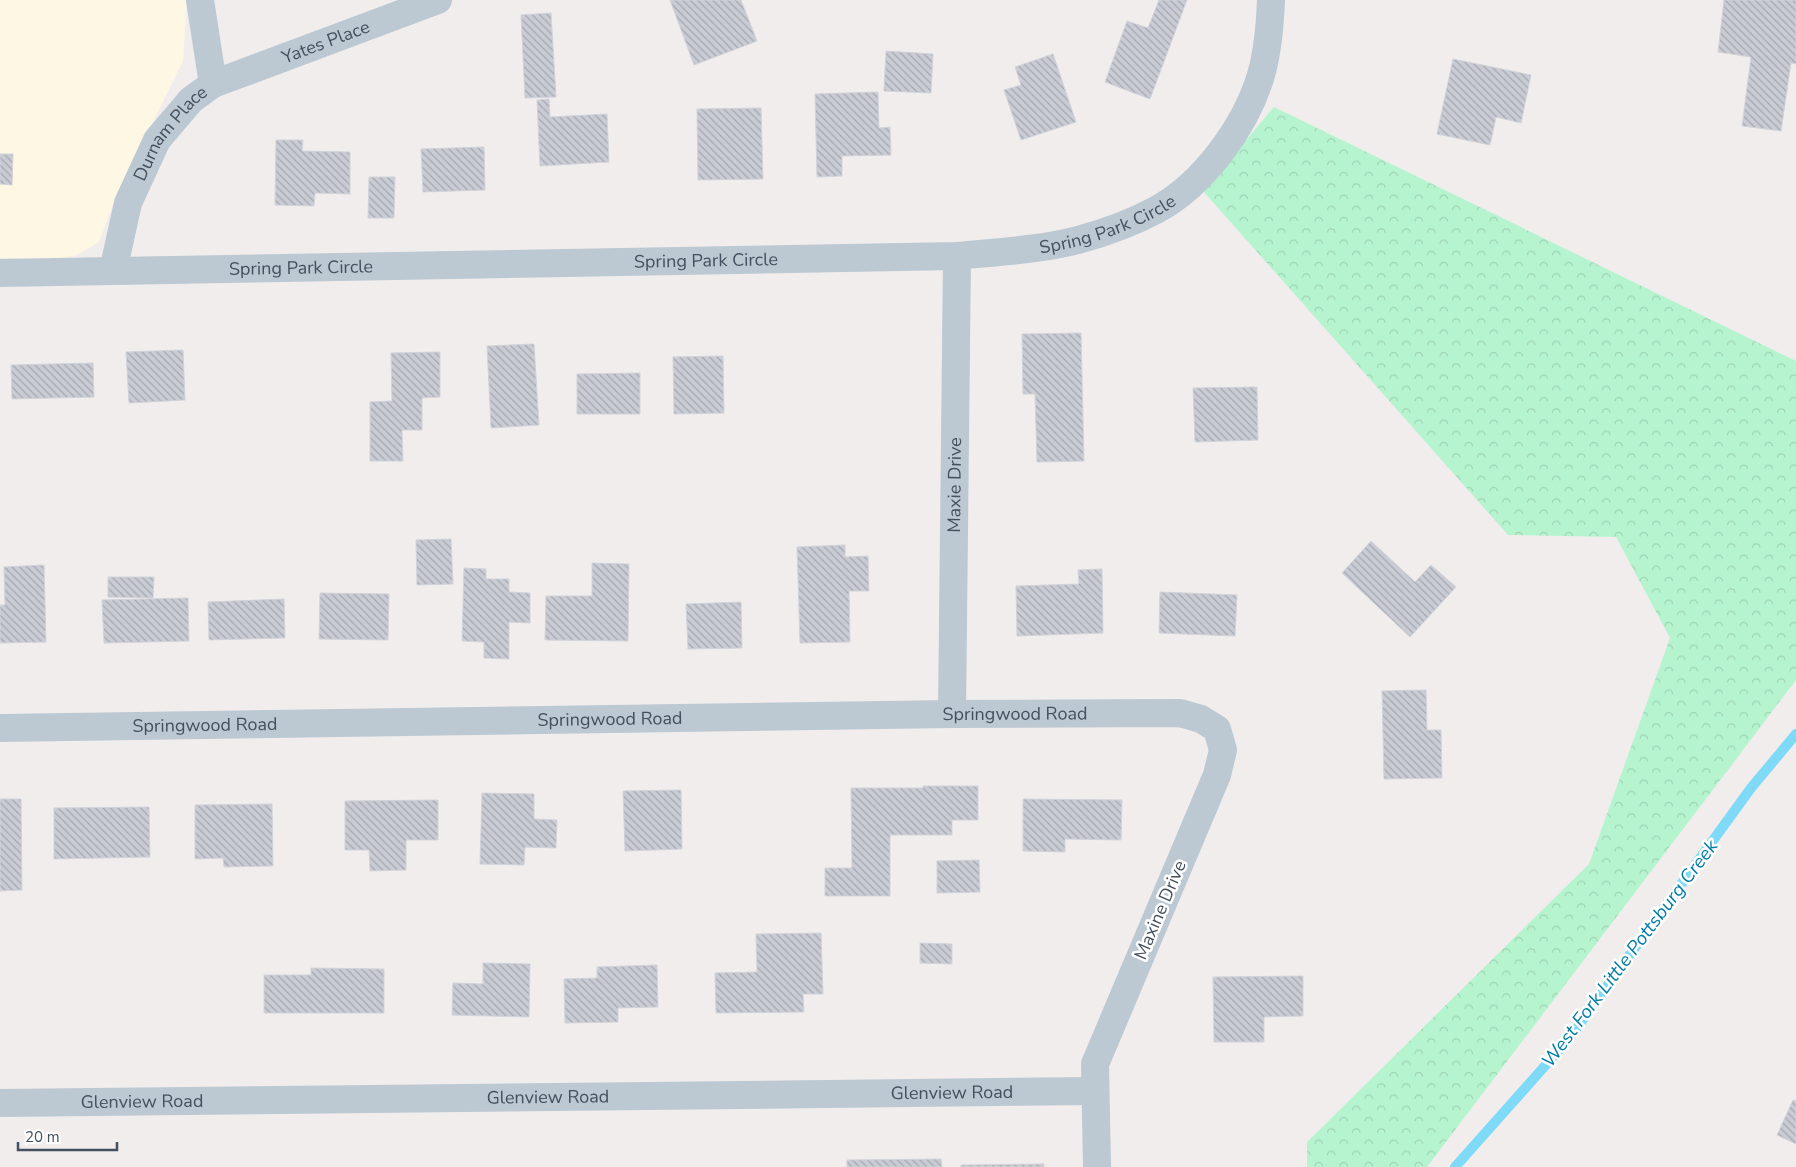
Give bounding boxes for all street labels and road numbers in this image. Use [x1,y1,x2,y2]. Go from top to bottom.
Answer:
street label: Yates Place [277,15,373,70]
street label: Durnam Place [128,80,212,185]
street label: Spring Park Circle [1038,189,1181,259]
street label: Spring Park Circle [634,247,778,274]
street label: Spring Park Circle [229,254,373,281]
street label: Maxie Drive [942,437,967,533]
street label: Springwood Road [942,701,1088,726]
street label: Springwood Road [537,706,683,732]
street label: Springwood Road [132,712,278,738]
street label: Maxine Drive [1128,857,1192,963]
street label: Glenview Road [890,1080,1013,1105]
street label: Glenview Road [487,1084,609,1110]
street label: Glenview Road [81,1089,203,1114]

